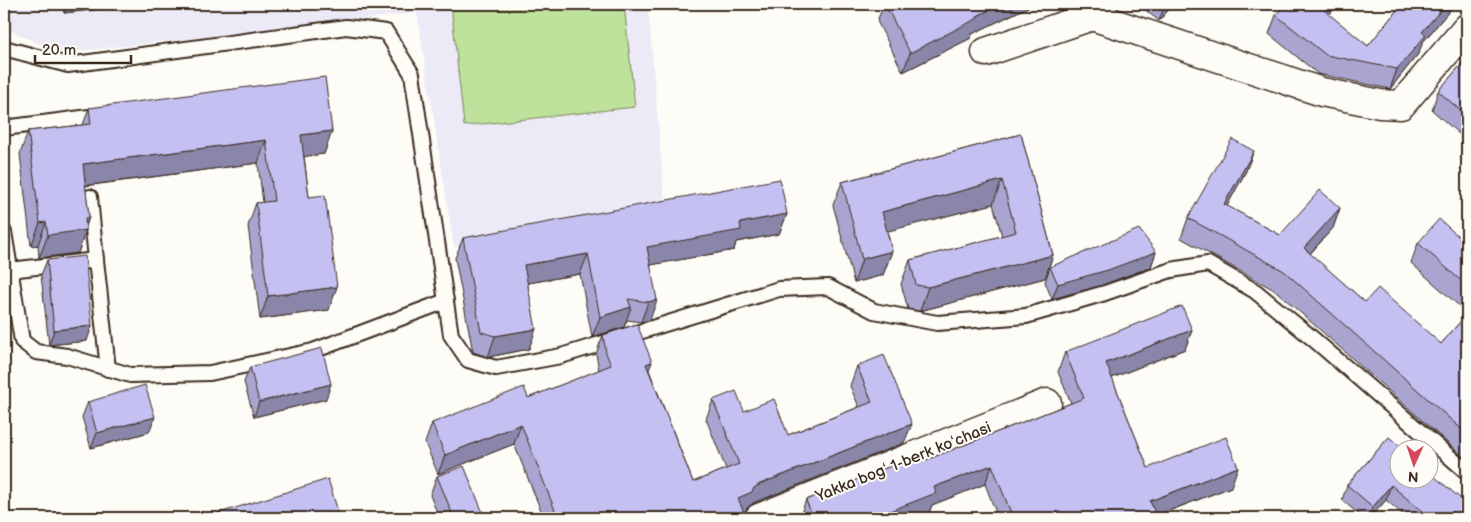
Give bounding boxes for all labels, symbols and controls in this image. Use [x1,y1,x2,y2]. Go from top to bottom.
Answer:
scale bar [35,32,131,64]
text: 20 m [42,41,76,60]
street label: Yakka bogʻ 1-berk koʻchasi [812,418,994,507]
north arrow [1388,440,1438,490]
text: N [1408,468,1419,485]

